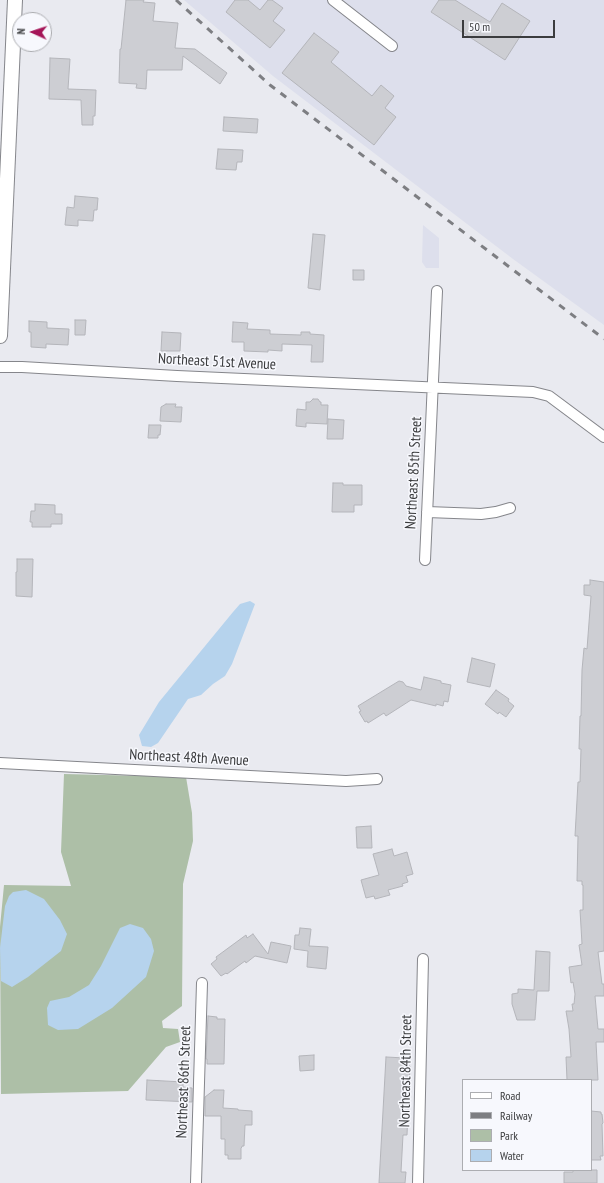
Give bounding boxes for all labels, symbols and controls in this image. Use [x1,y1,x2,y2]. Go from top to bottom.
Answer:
north arrow [12,12,52,52]
scale bar [464,12,557,38]
text: 50 m [469,19,490,34]
text: N [14,28,28,35]
street label: Northeast 51st Avenue [158,350,276,374]
street label: Northeast 85th Street [402,416,426,530]
street label: Northeast 48th Avenue [129,746,249,770]
street label: Northeast 84th Street [396,1014,416,1128]
street label: Northeast 86th Street [173,1025,195,1139]
legend [462,1079,592,1171]
text: Road [500,1088,520,1103]
text: Railway [500,1108,532,1123]
text: Park [500,1128,518,1143]
text: Water [500,1148,524,1163]

